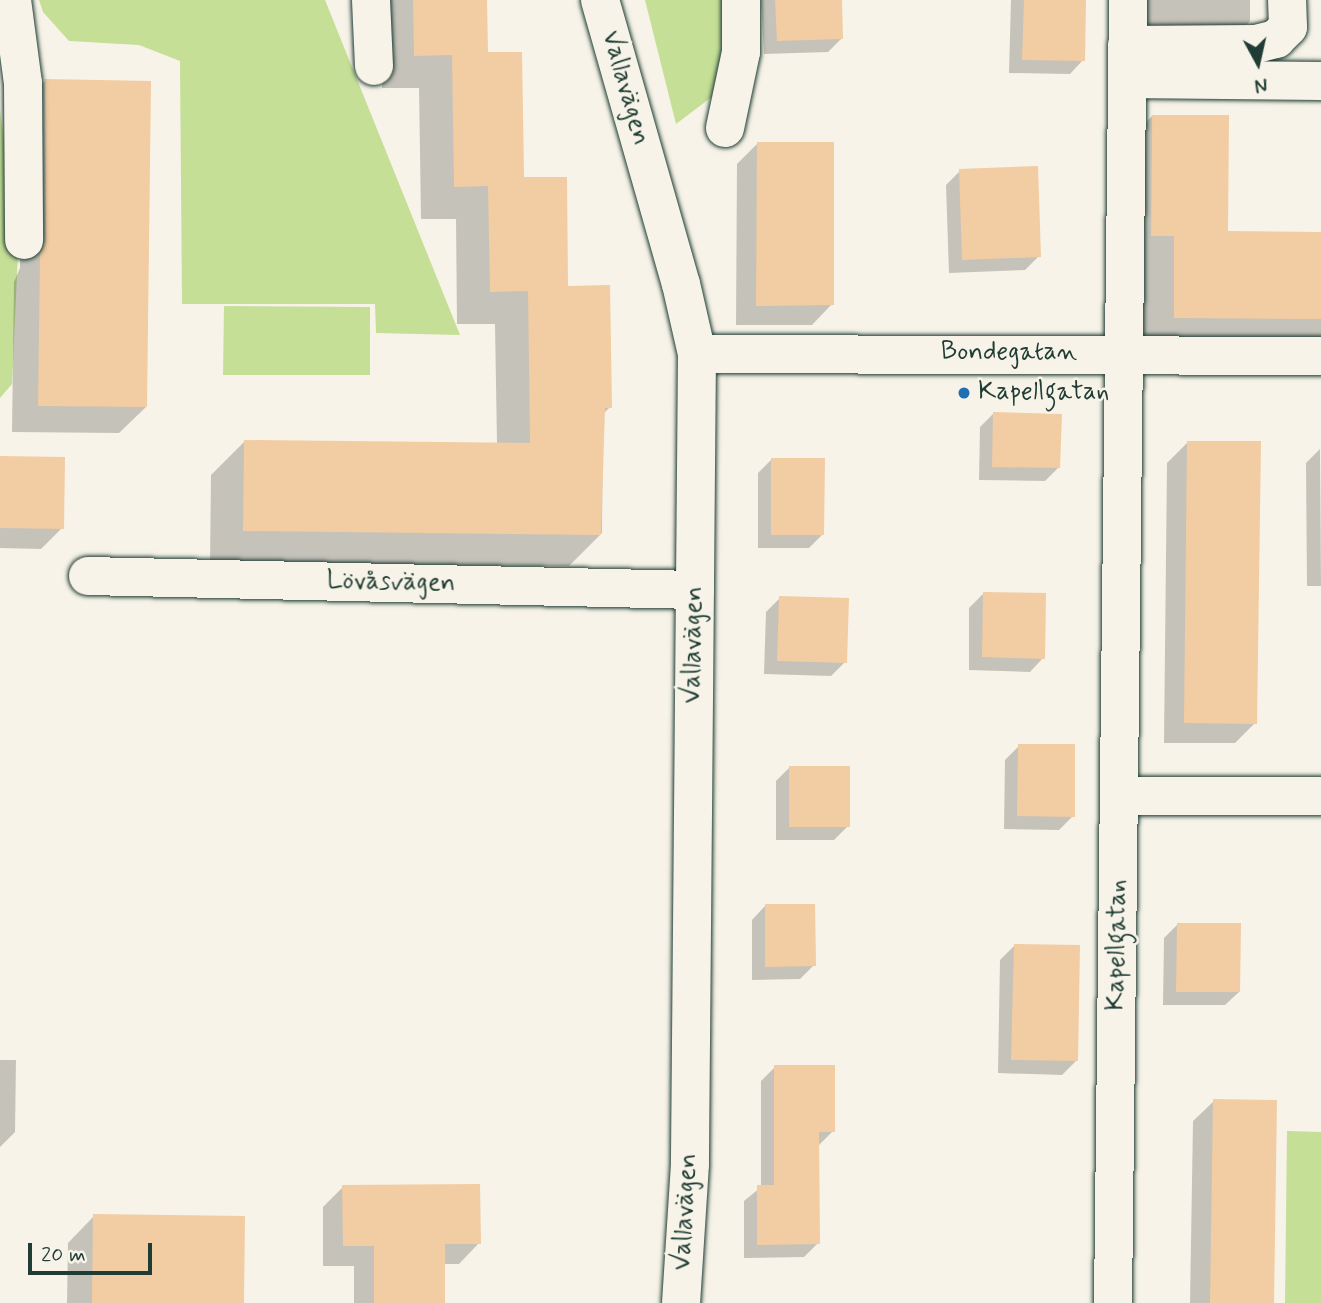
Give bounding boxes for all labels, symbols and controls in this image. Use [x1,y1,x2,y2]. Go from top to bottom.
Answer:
street label: Vallavägen [594,27,656,149]
north arrow [1223,28,1293,98]
text: N [1253,71,1269,98]
street label: Bondegatan [941,337,1077,369]
place label: Kapellgatan [978,377,1109,409]
marker: Kapellgatan [956,385,972,401]
street label: Lövåsvägen [326,566,456,600]
street label: Vallavägen [677,586,711,704]
street label: Kapellgatan [1101,879,1135,1011]
street label: Vallavägen [667,1153,705,1271]
scale bar [32,1230,156,1274]
text: 20 m [41,1241,86,1269]

